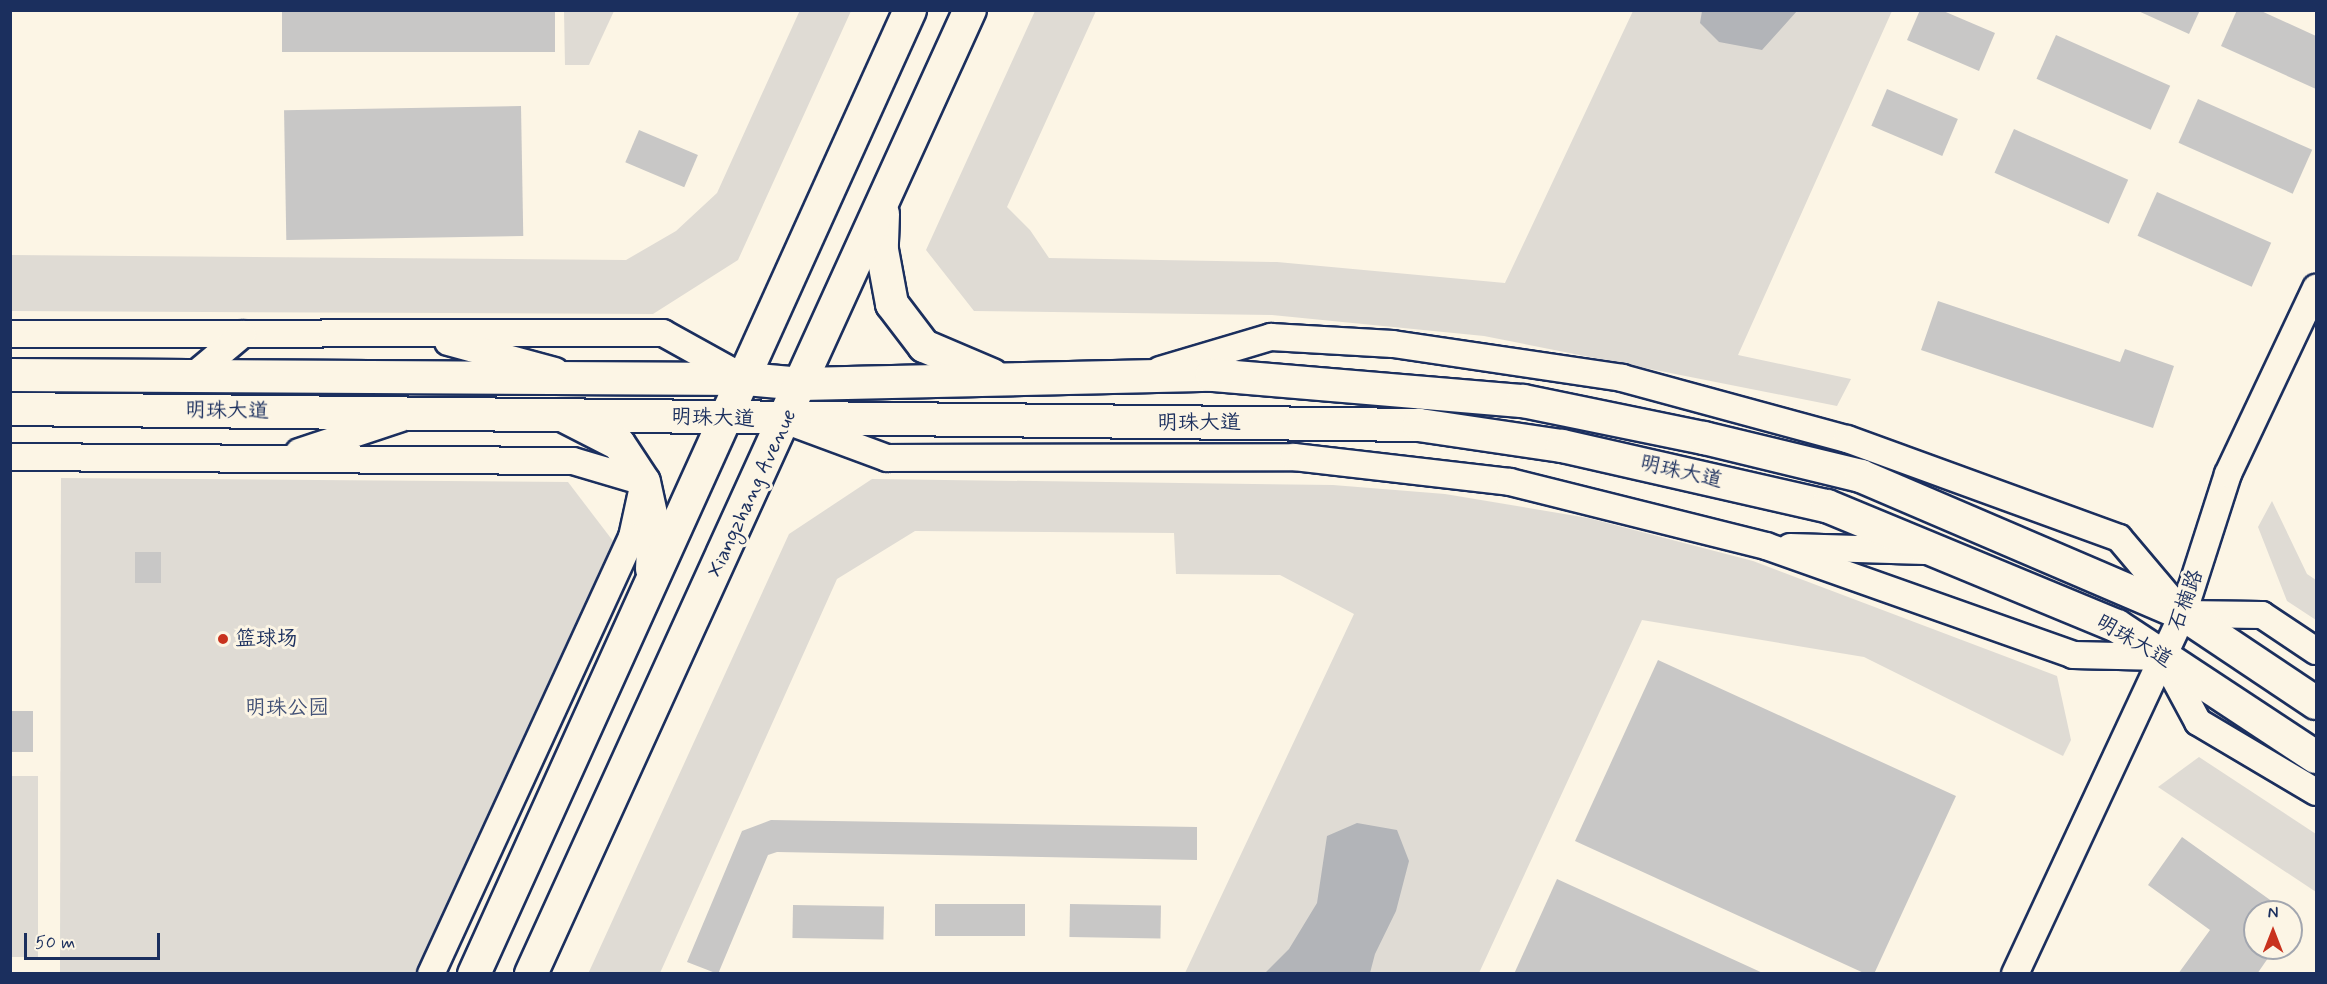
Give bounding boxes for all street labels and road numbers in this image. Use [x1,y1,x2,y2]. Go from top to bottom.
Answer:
street label: 明珠大道 [185,398,269,424]
street label: 明珠大道 [671,404,755,432]
street label: Xiangzhang Avenue [703,406,801,580]
street label: 明珠大道 [1157,410,1241,436]
street label: 明珠大道 [1637,450,1725,494]
street label: 石楠路 [2163,566,2209,634]
street label: 明珠大道 [2091,609,2177,673]

